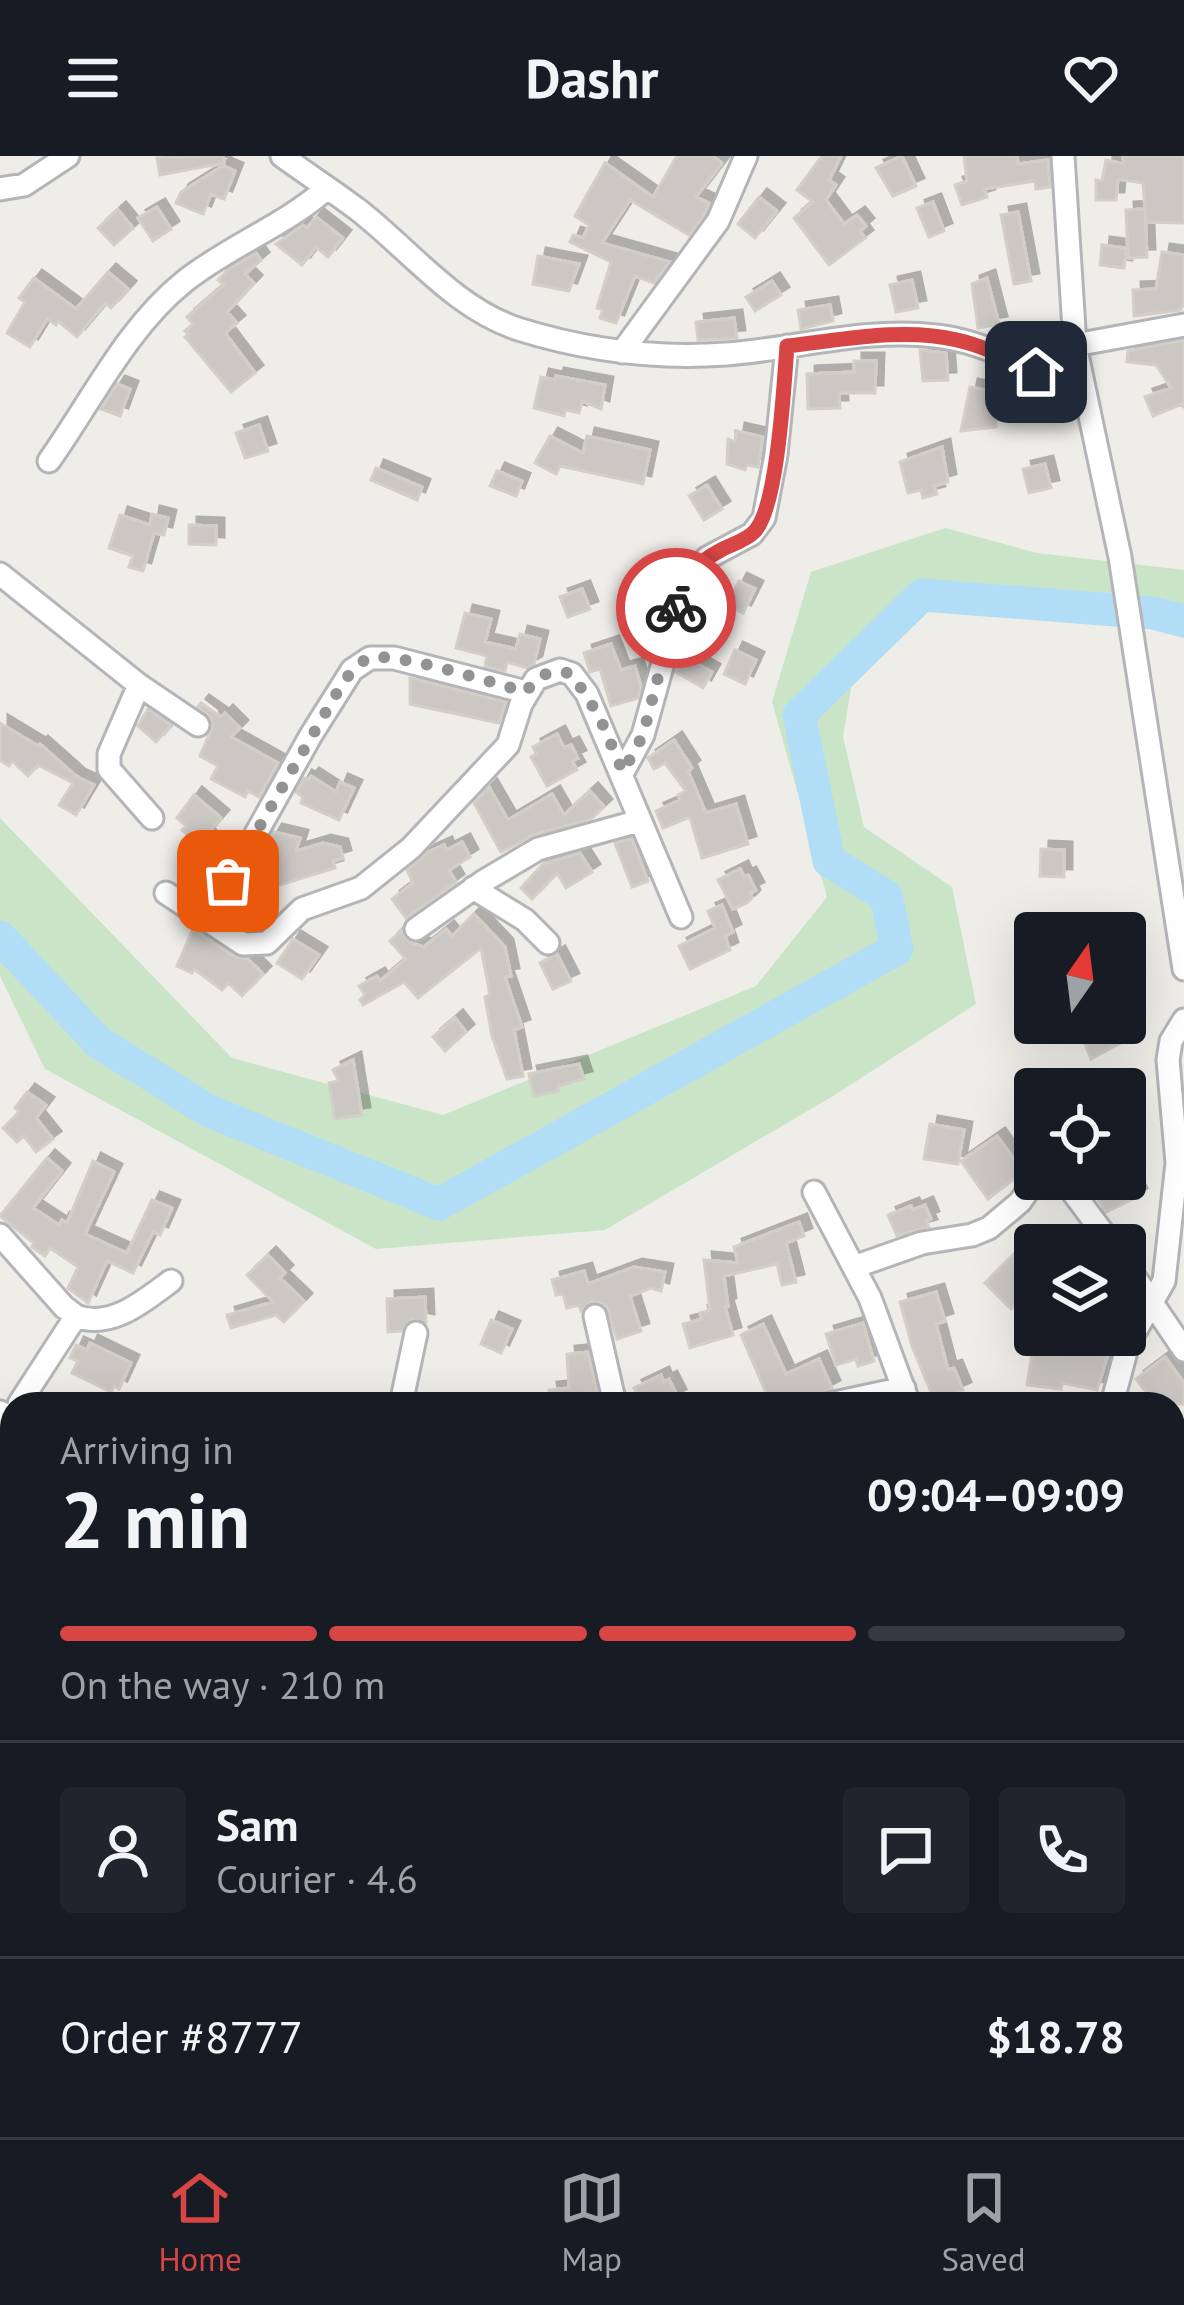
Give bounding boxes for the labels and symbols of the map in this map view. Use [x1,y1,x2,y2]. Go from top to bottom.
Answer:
pin [985,321,1087,423]
courier [616,548,736,668]
pin [177,830,279,932]
north arrow [1014,912,1146,1044]

